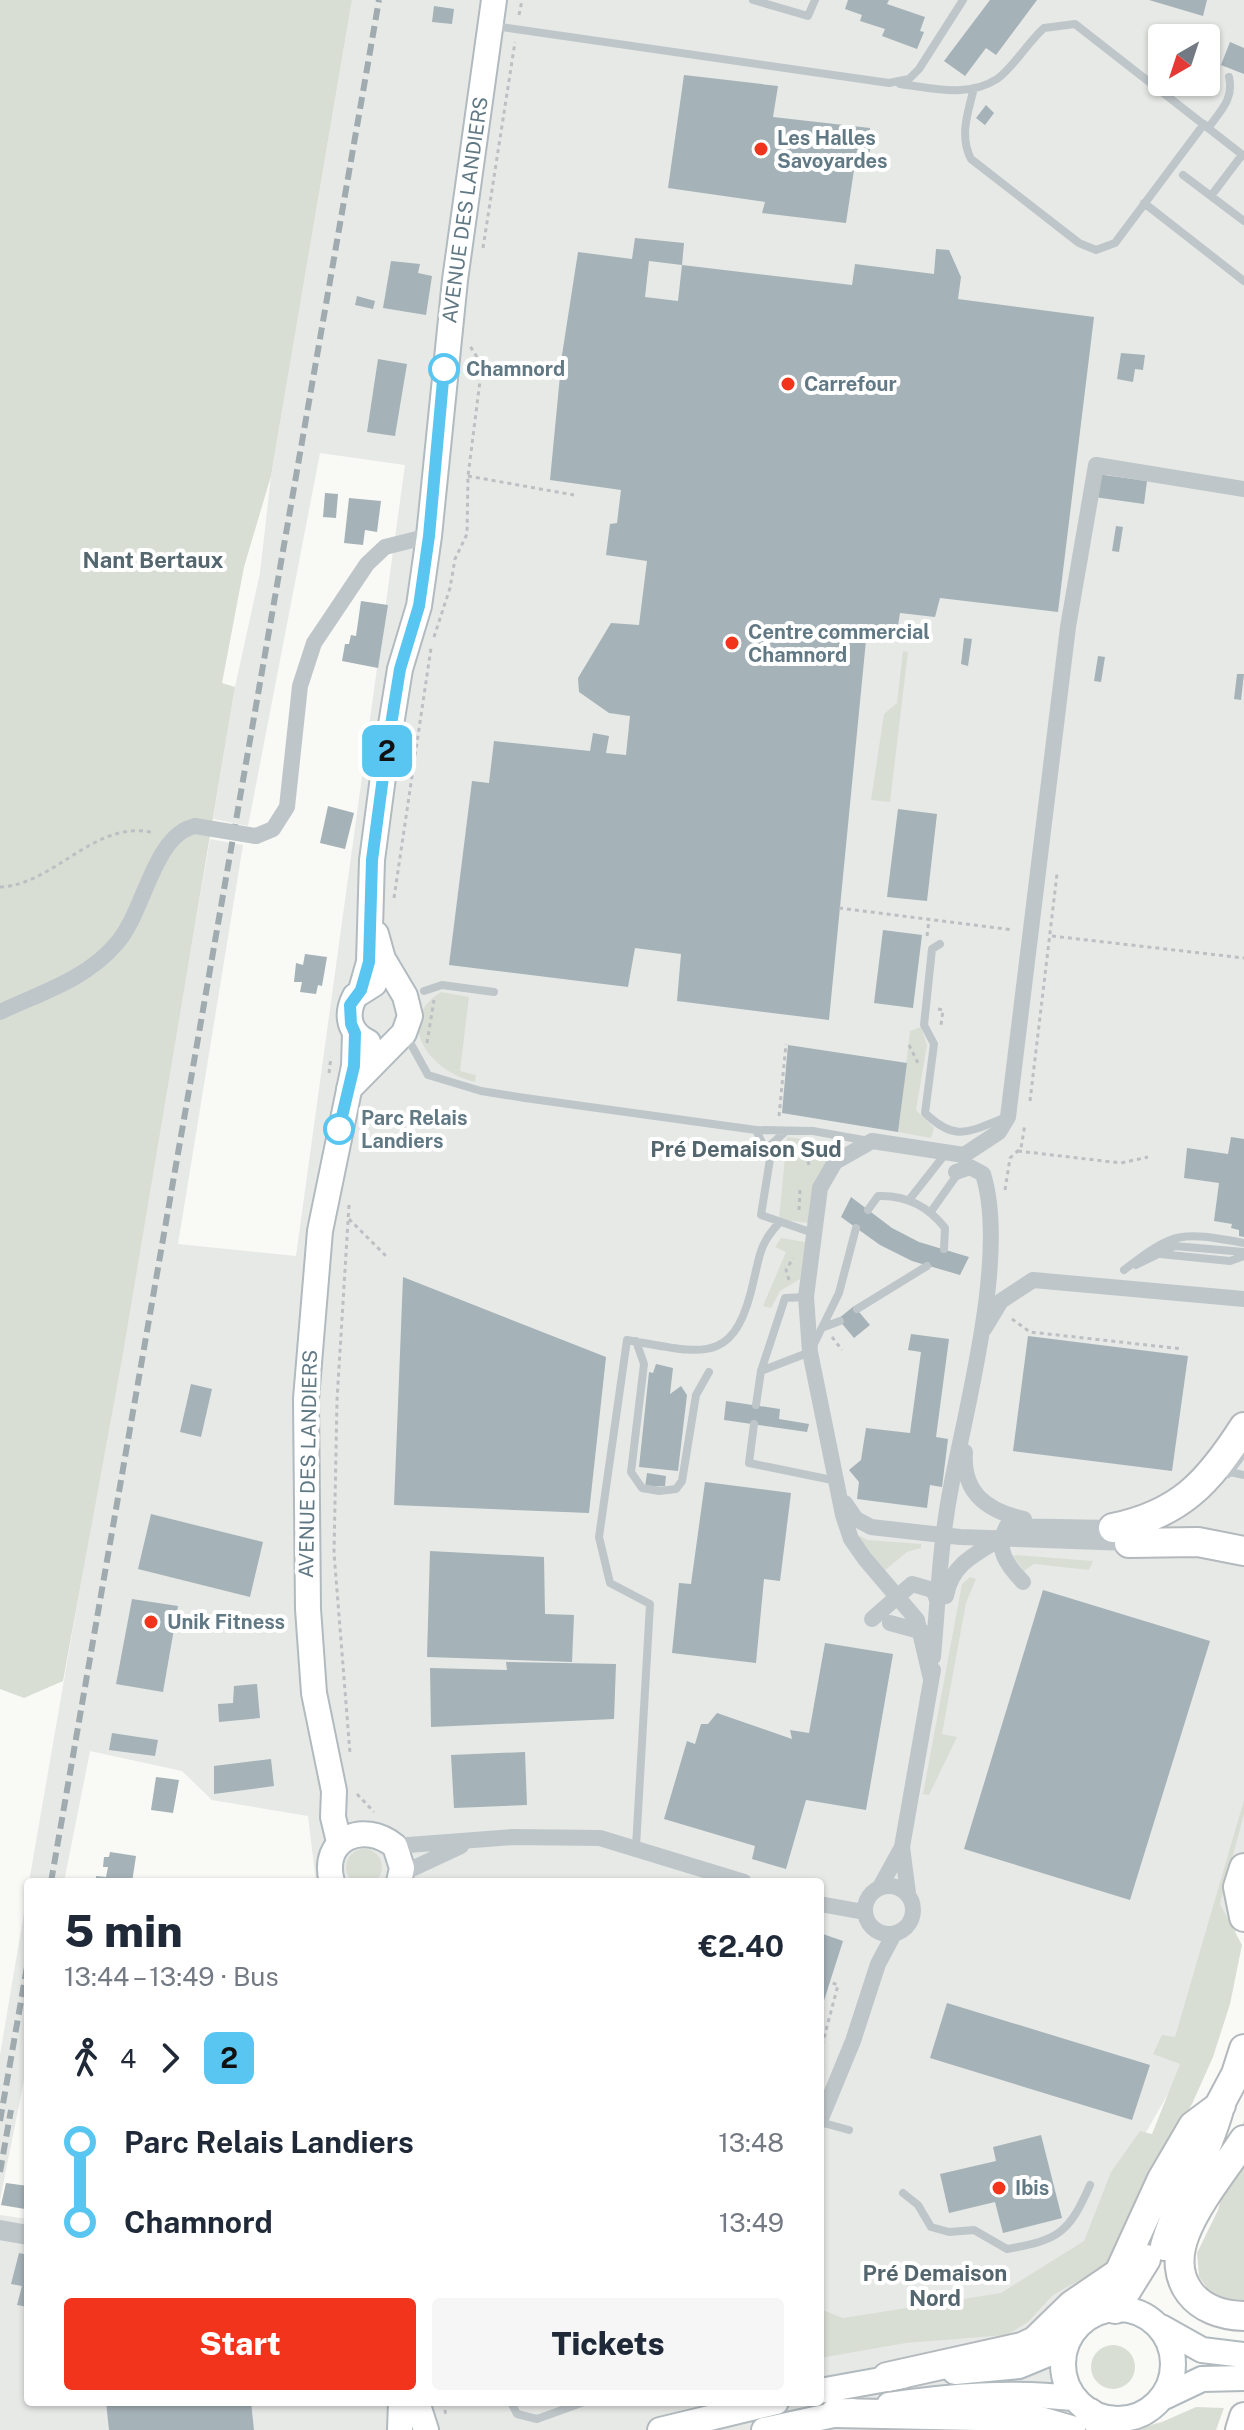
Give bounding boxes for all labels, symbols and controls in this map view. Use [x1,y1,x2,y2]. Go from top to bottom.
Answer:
north arrow [1148,24,1220,96]
map controls [1148,24,1220,96]
street label: AVENUE DES LANDIERS [437,95,493,325]
place label: Les Halles Savoyardes [777,126,888,173]
marker: Les Halles Savoyardes [752,140,770,158]
marker: Chamnord [429,354,459,384]
place label: Chamnord [466,357,565,381]
place label: Carrefour [804,372,897,396]
marker: Carrefour [779,375,797,393]
district label: Nant Bertaux [83,547,224,573]
place label: Centre commercial Chamnord [748,620,930,667]
marker: Centre commercial Chamnord [723,634,741,652]
line badge: 2 [361,725,413,777]
text: 2 [378,734,396,767]
place label: Parc Relais Landiers [361,1106,467,1153]
marker: Parc Relais Landiers [324,1114,354,1144]
district label: Pré Demaison Sud [650,1136,842,1162]
street label: AVENUE DES LANDIERS [294,1350,322,1578]
place label: Unik Fitness [167,1610,285,1634]
marker: Unik Fitness [142,1613,160,1631]
text: 5 min [64,1905,183,1957]
text: €2.40 [698,1928,784,1964]
text: 13:44 – 13:49 · Bus [64,1961,279,1992]
icon: walk [64,2036,108,2080]
icon: forward [148,2036,192,2080]
text: 2 [220,2041,238,2074]
text: 4 [120,2043,136,2074]
text: Parc Relais Landiers [124,2124,414,2160]
text: 13:48 [718,2127,784,2158]
place label: Ibis [1015,2176,1049,2200]
marker: Ibis [990,2179,1008,2197]
text: Chamnord [124,2204,273,2240]
text: 13:49 [719,2207,784,2238]
district label: Pré Demaison Nord [863,2260,1007,2311]
button: Start [64,2298,416,2390]
button: Tickets [432,2298,784,2390]

